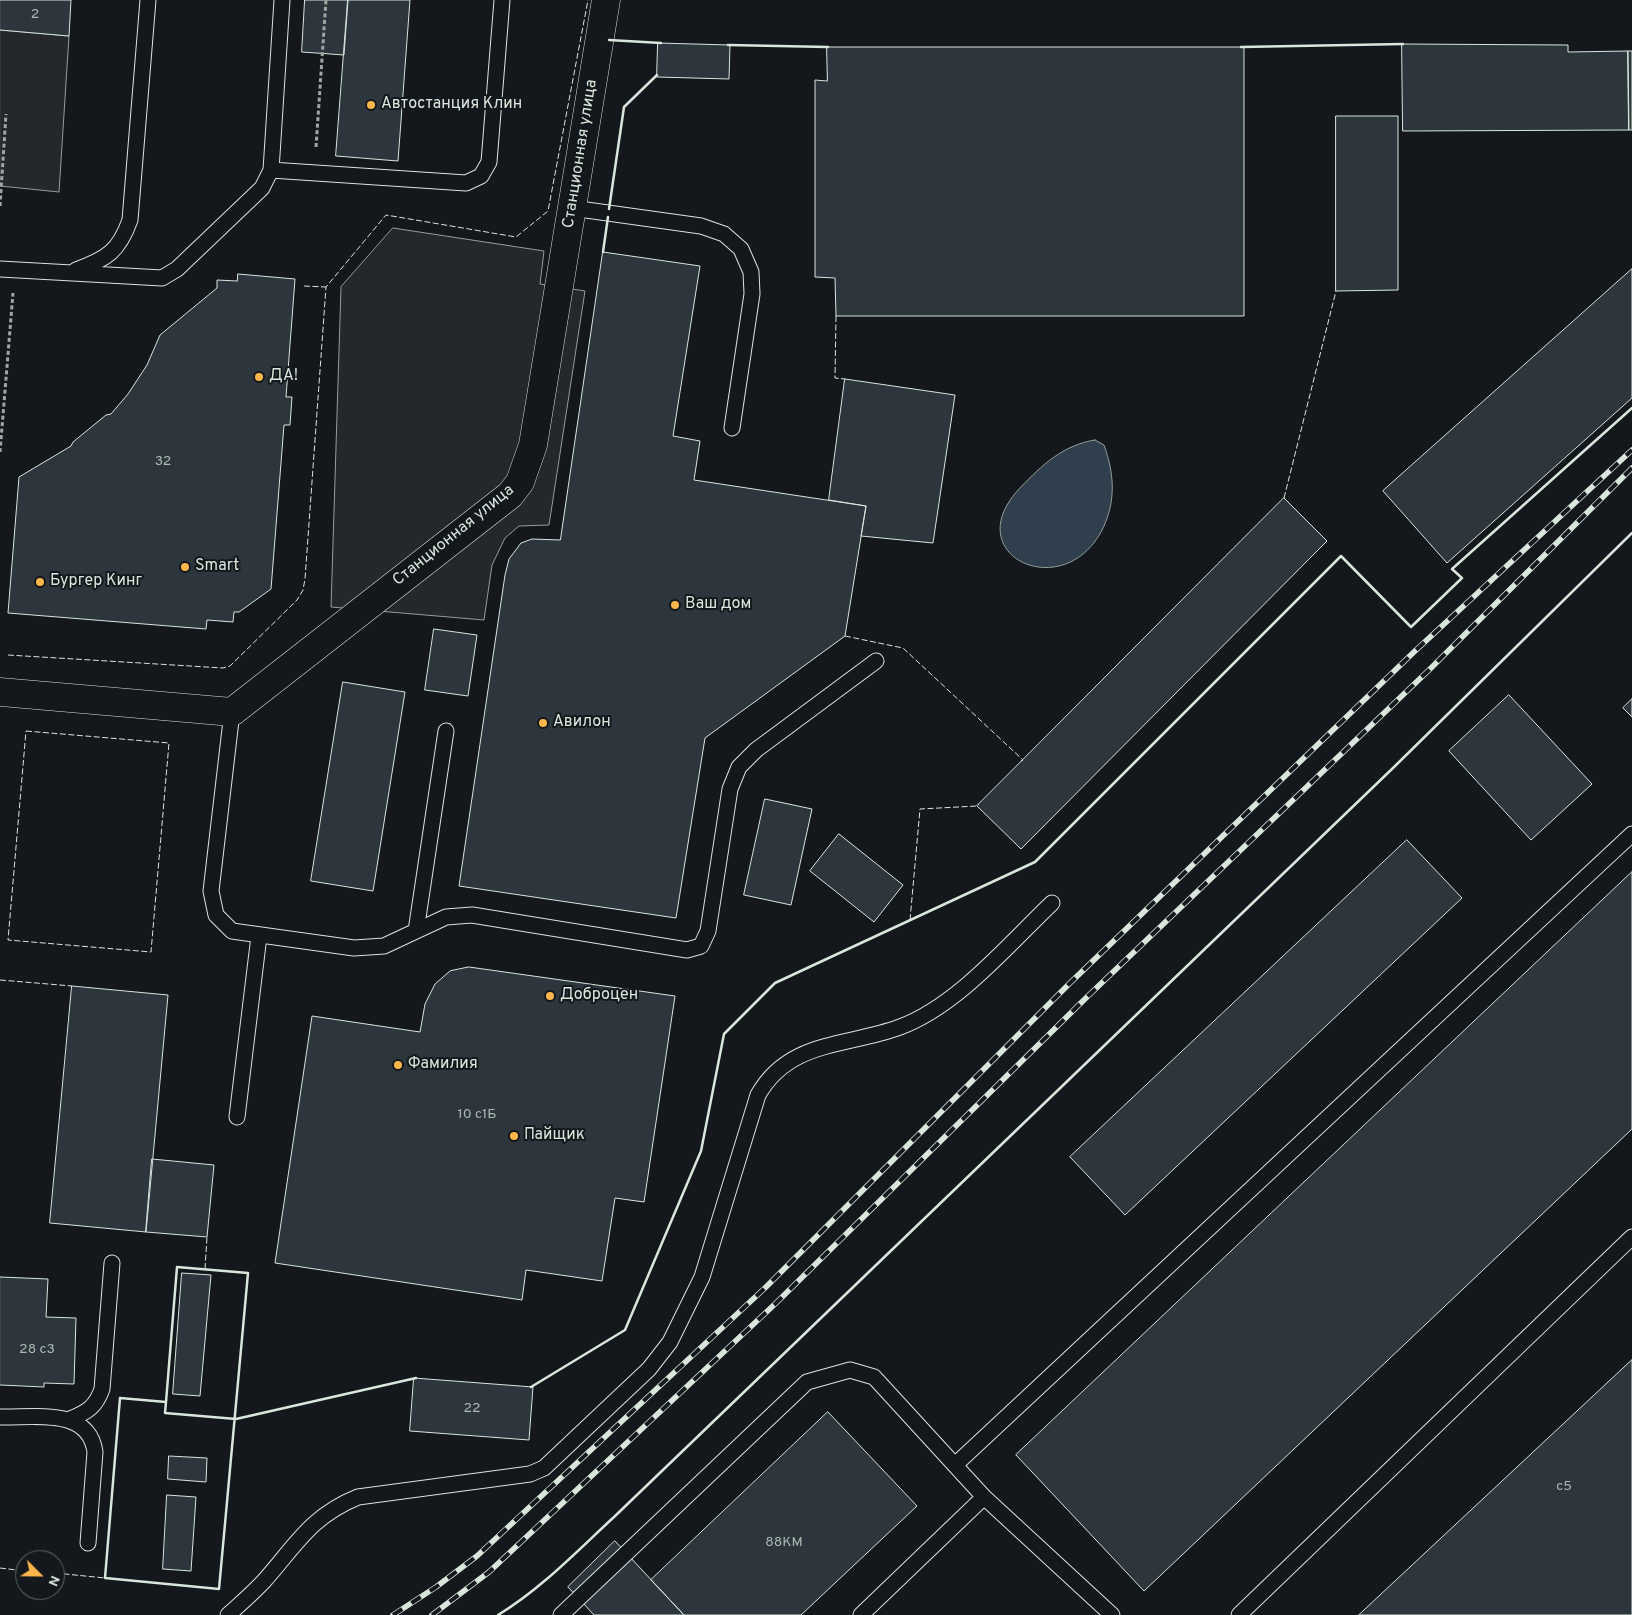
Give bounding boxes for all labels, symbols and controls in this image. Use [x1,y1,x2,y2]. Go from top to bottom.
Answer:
house number: 2 [31,7,39,23]
street label: Станционная улица [560,78,602,230]
place label: Автостанция Клин [381,95,522,115]
marker: Автостанция Клин [365,99,377,111]
place label: ДА! [269,367,298,387]
marker: ДА! [253,371,265,383]
house number: 32 [155,454,171,470]
street label: Станционная улица [389,481,519,591]
place label: Smart [195,557,239,577]
marker: Smart [179,561,191,573]
place label: Бургер Кинг [50,572,142,592]
marker: Бургер Кинг [34,576,46,588]
place label: Ваш дом [685,595,751,615]
marker: Ваш дом [669,599,681,611]
place label: Авилон [553,713,611,733]
marker: Авилон [537,717,549,729]
place label: Доброцен [560,986,638,1006]
marker: Доброцен [544,990,556,1002]
place label: Фамилия [408,1055,478,1075]
marker: Фамилия [392,1059,404,1071]
house number: 10 с1Б [458,1107,496,1123]
place label: Пайщик [524,1126,585,1146]
marker: Пайщик [508,1130,520,1142]
house number: 28 с3 [19,1342,55,1358]
house number: 22 [463,1401,481,1417]
house number: с5 [1556,1479,1572,1495]
house number: 88КМ [765,1535,803,1551]
north arrow [15,1550,65,1600]
text: N [44,1573,63,1589]

